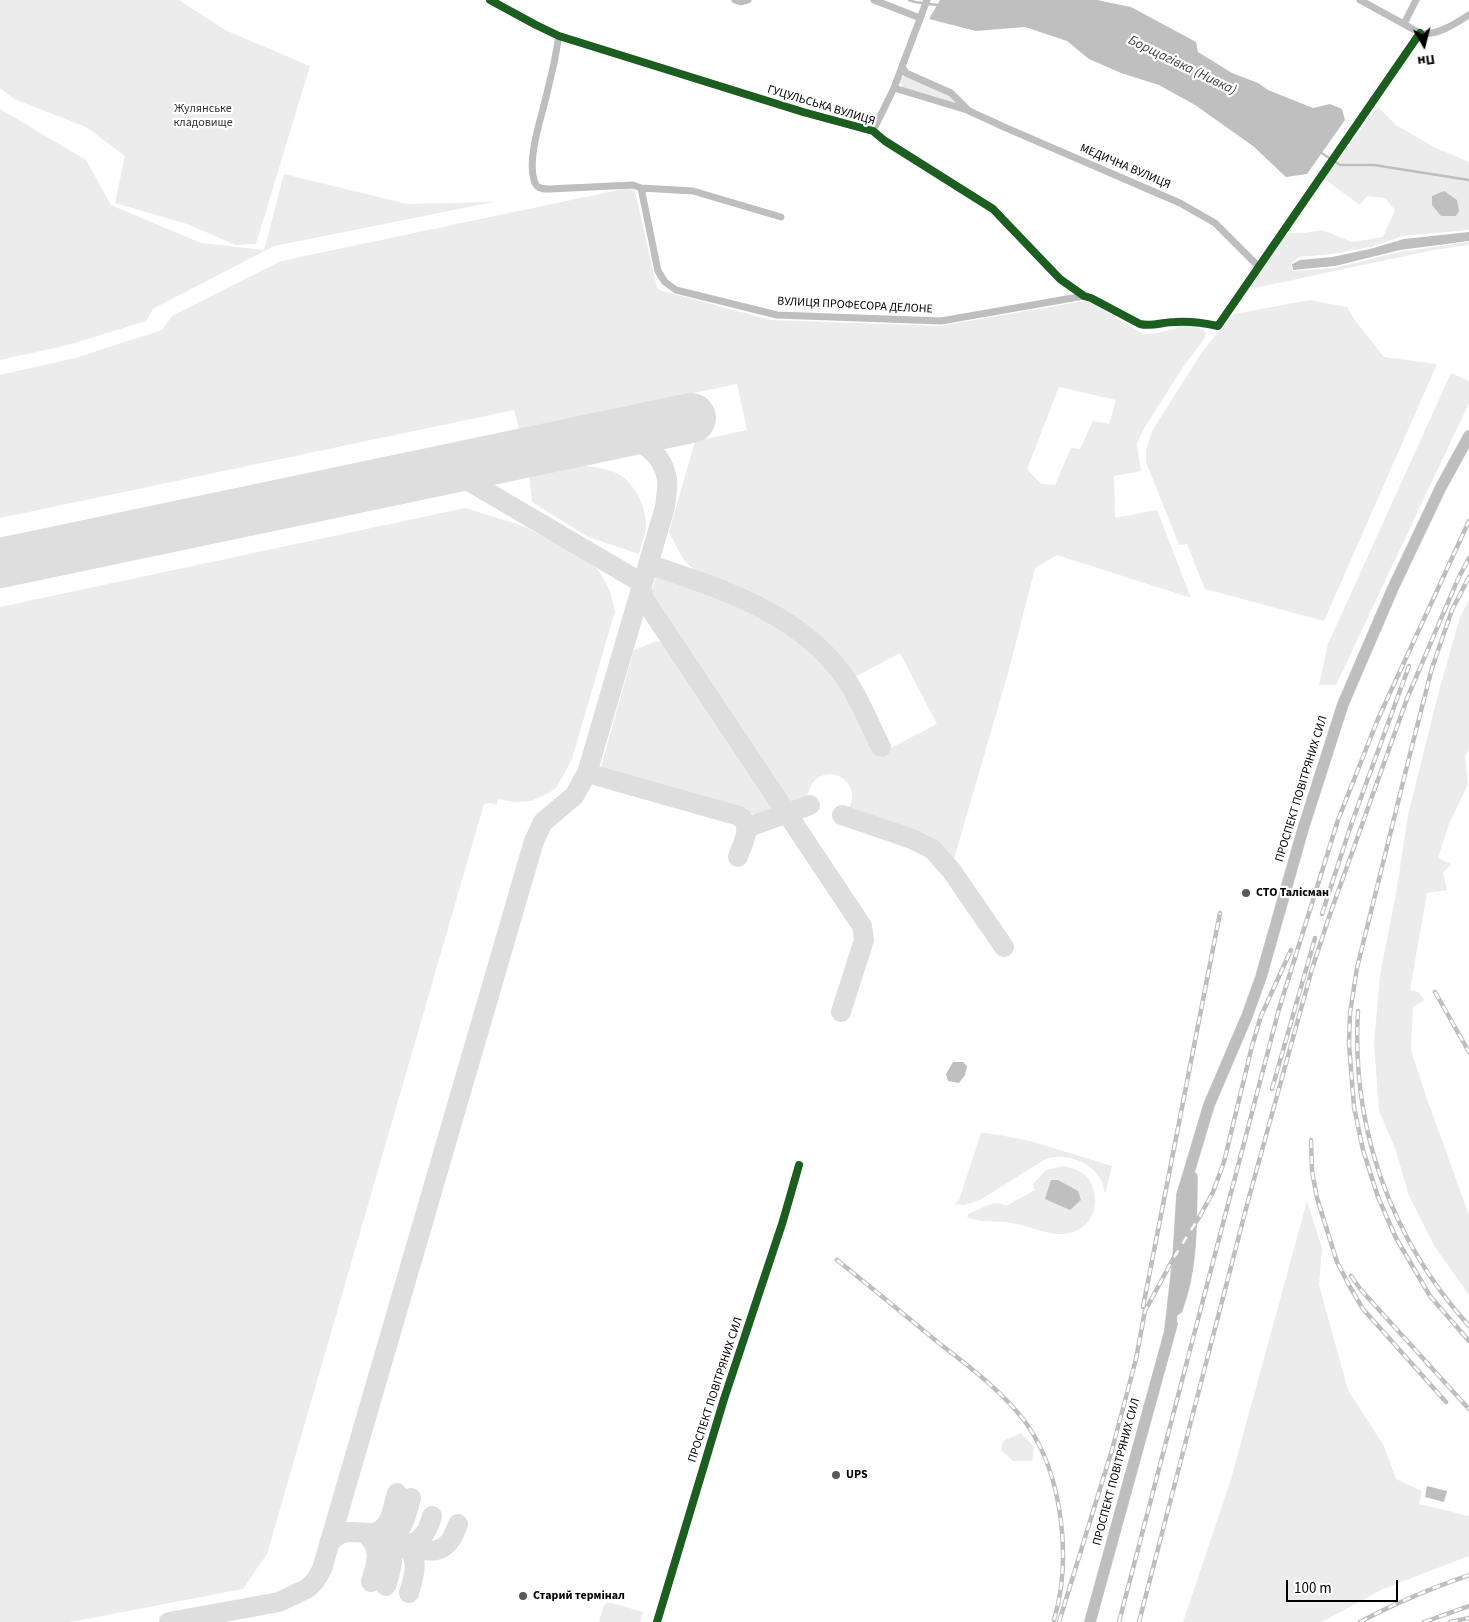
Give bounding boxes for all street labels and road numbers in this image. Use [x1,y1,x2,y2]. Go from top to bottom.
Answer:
street label: ГУЦУЛЬСЬКА ВУЛИЦЯ [765,83,877,129]
street label: МЕДИЧНА ВУЛИЦЯ [1078,141,1172,193]
street label: ВУЛИЦЯ ПРОФЕСОРА ДЕЛОНЕ [777,295,933,317]
street label: ПРОСПЕКТ ПОВІТРЯНИХ СИЛ [1273,714,1331,864]
street label: ПРОСПЕКТ ПОВІТРЯНИХ СИЛ [686,1316,746,1464]
street label: ПРОСПЕКТ ПОВІТРЯНИХ СИЛ [1090,1397,1144,1547]

